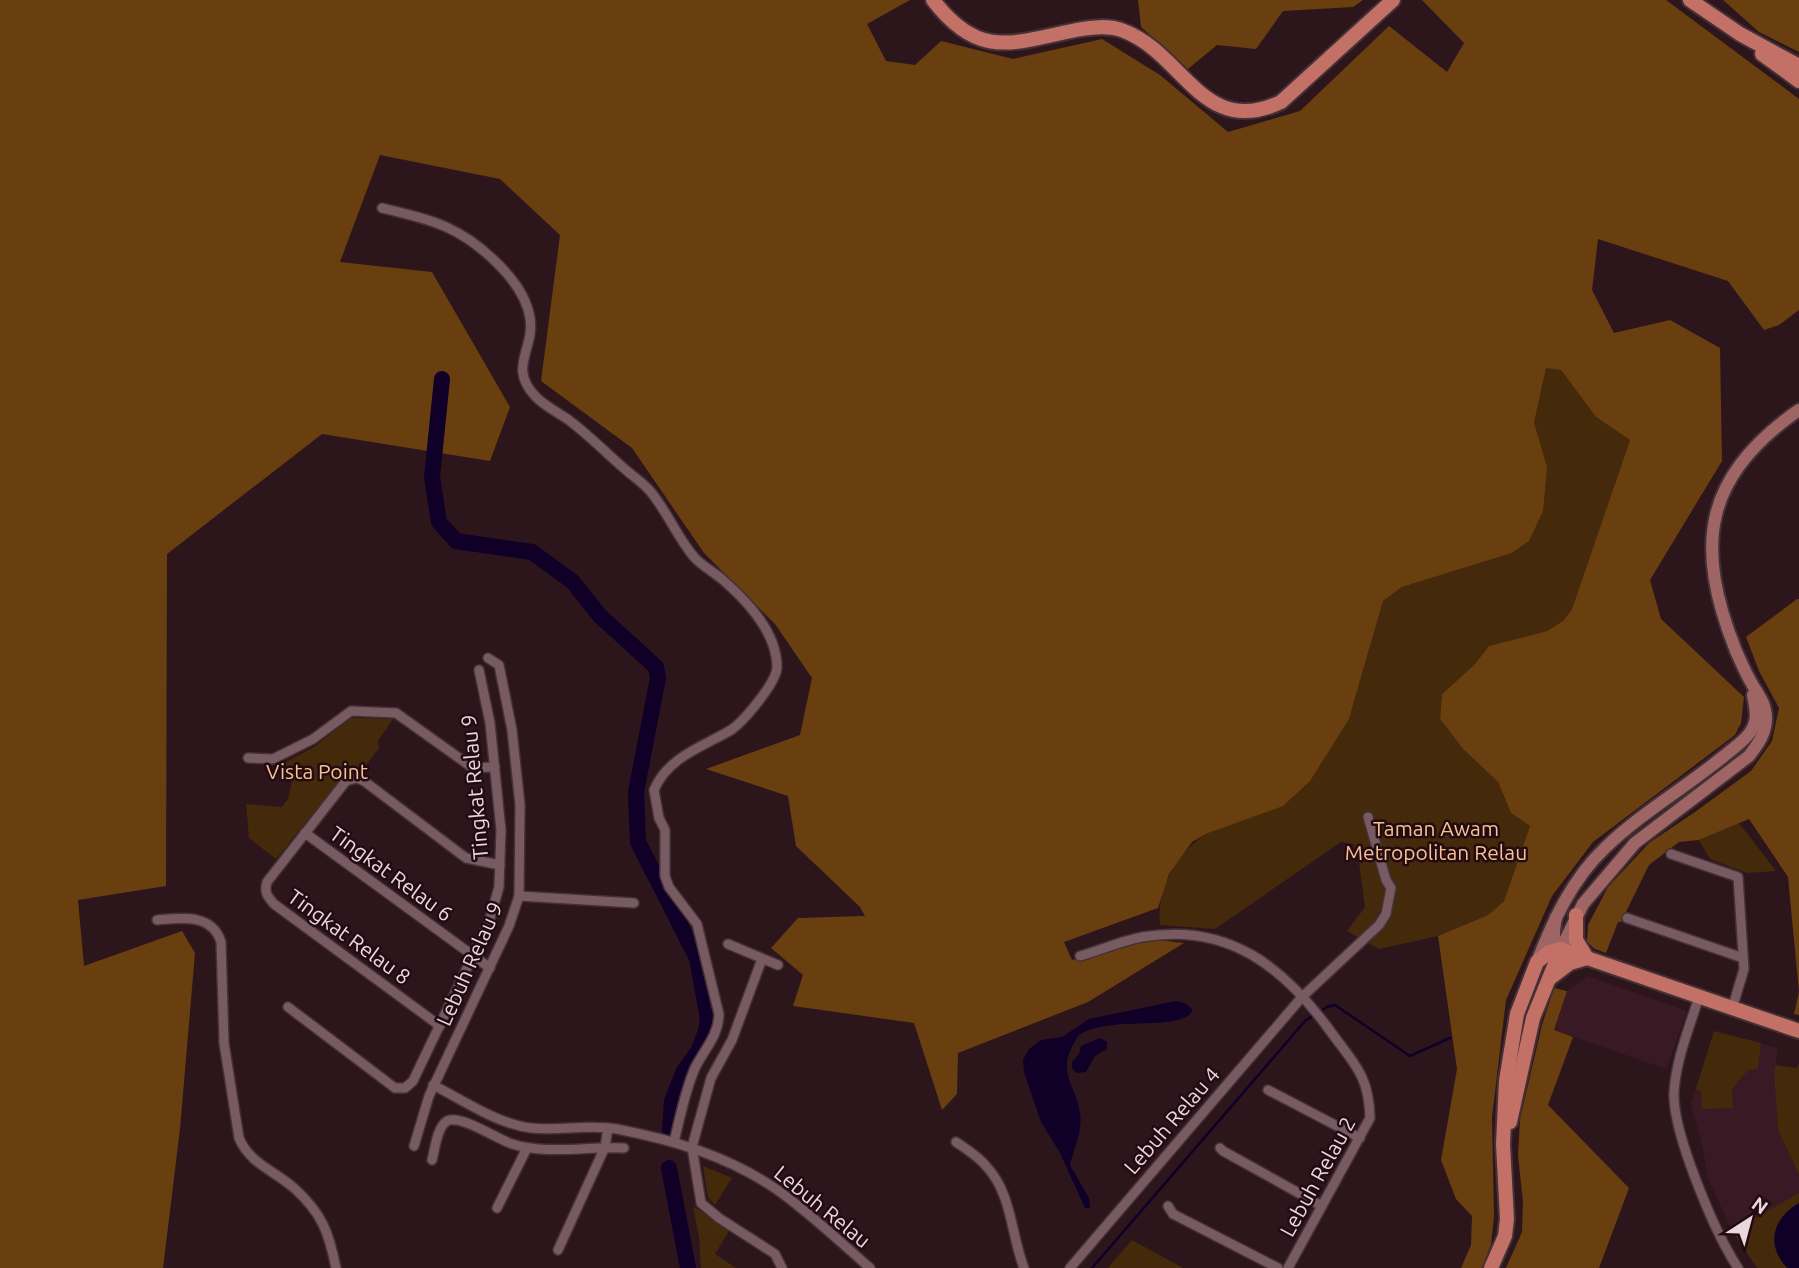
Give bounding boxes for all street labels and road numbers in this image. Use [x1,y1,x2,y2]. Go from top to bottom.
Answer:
street label: Tingkat Relau 9 [456,714,492,861]
street label: Tingkat Relau 6 [326,821,457,926]
street label: Tingkat Relau 8 [284,884,415,989]
street label: Lebuh Relau 9 [431,898,507,1029]
street label: Lebuh Relau 4 [1119,1062,1224,1178]
street label: Lebuh Relau 2 [1274,1113,1360,1240]
street label: Lebuh Relau [770,1160,875,1252]

